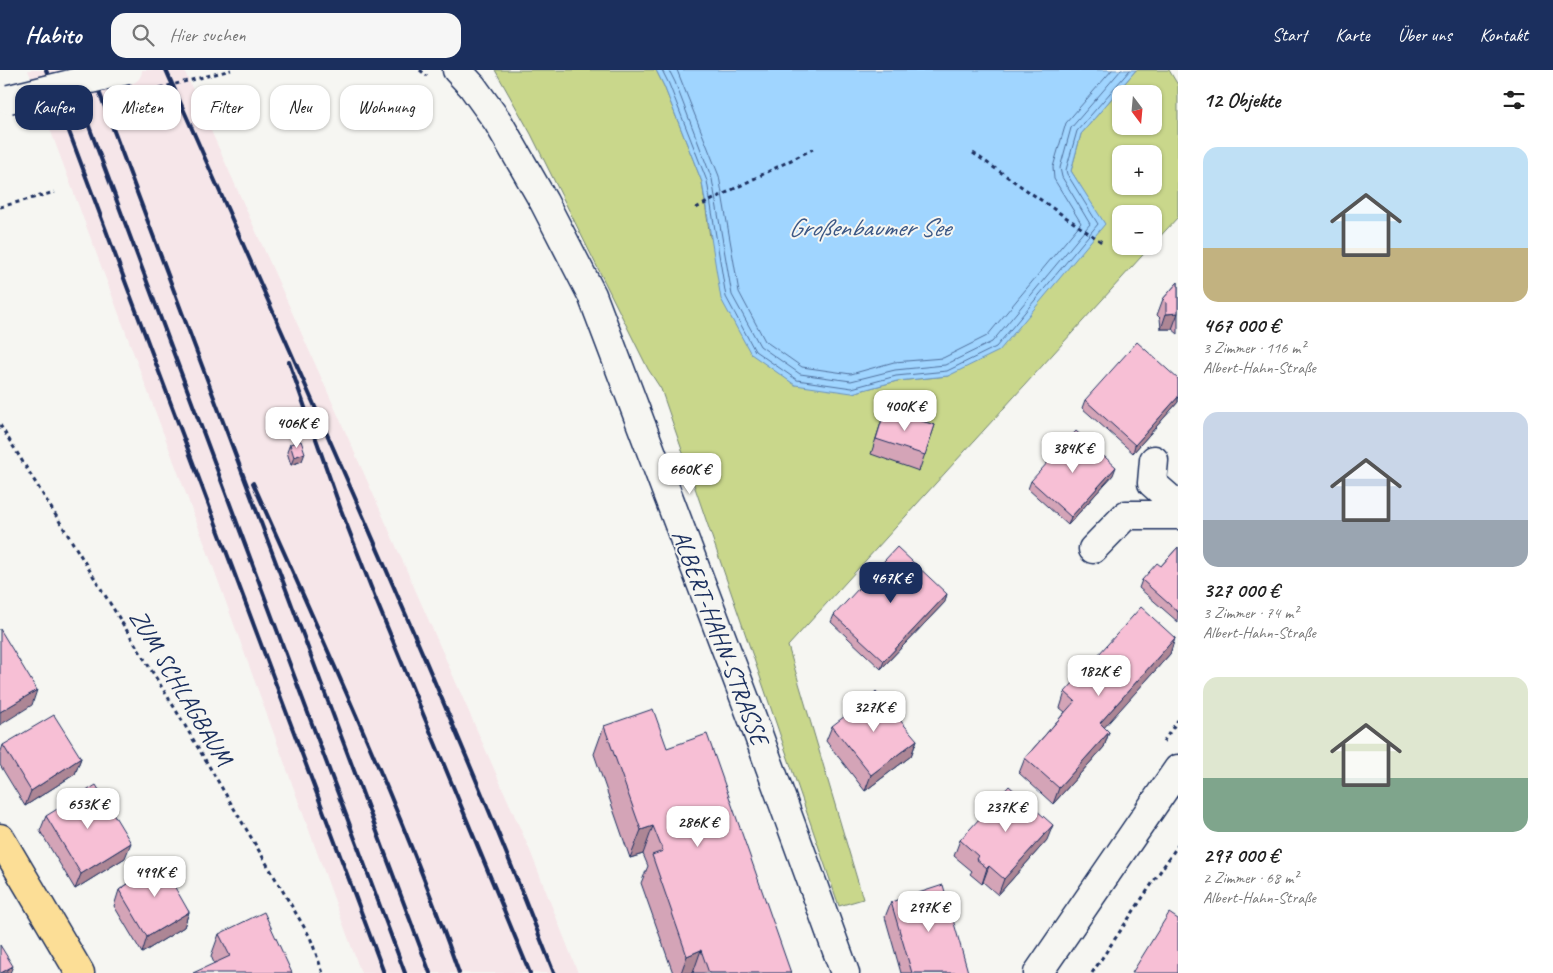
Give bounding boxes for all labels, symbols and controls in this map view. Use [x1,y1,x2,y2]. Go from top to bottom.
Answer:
search box [111,13,461,58]
text: Habito [25,20,81,50]
icon: search [129,21,157,49]
text: Hier suchen [169,23,246,47]
text: Start [1272,24,1307,46]
text: Karte [1335,24,1370,46]
text: Über uns [1398,24,1452,46]
text: Kontakt [1480,24,1528,46]
chip: Kaufen [15,85,93,130]
chip: Mieten [103,85,181,130]
chip: Filter [191,85,260,130]
chip: Neu [270,85,330,130]
chip: Wohnung [340,85,433,130]
north arrow [1112,85,1162,135]
map controls [1112,85,1162,255]
icon: filters [1500,86,1528,114]
text: 12 Objekte [1203,87,1280,113]
button: + [1112,145,1162,195]
icon: home [1321,180,1411,270]
button: − [1112,205,1162,255]
water label: Großenbaumer See [788,211,953,244]
text: 467 000 € [1203,312,1280,338]
text: 3 Zimmer · 116 m² [1203,338,1305,358]
text: Albert-Hahn-Straße [1203,358,1316,378]
pin: 400K € [864,390,946,432]
text: 400K € [885,396,925,416]
pin: 406K € [256,406,338,449]
text: 406K € [276,413,318,433]
pin: 384K € [1032,432,1114,474]
text: 384K € [1053,438,1093,458]
icon: home [1321,445,1411,535]
pin: 660K € [649,452,731,495]
text: 660K € [669,459,711,479]
street label: ALBERT-HAHN-STRASSE [664,525,777,753]
pin: 467K € [850,562,932,604]
text: 467K € [870,568,912,588]
text: 327 000 € [1203,577,1279,603]
text: 3 Zimmer · 74 m² [1203,603,1298,623]
street label: ZUM SCHLAGBAUM [122,604,241,772]
text: Albert-Hahn-Straße [1203,623,1316,643]
pin: 182K € [1058,654,1140,697]
text: 182K € [1079,661,1119,681]
pin: 327K € [833,690,915,733]
text: 327K € [854,697,894,717]
icon: home [1321,710,1411,800]
pin: 653K € [47,788,129,830]
pin: 237K € [965,790,1047,833]
text: 653K € [68,794,108,814]
text: 237K € [986,797,1026,817]
pin: 286K € [657,806,739,848]
text: 286K € [677,812,719,832]
text: 297 000 € [1203,842,1279,868]
pin: 499K € [114,856,196,898]
text: 499K € [135,862,175,882]
text: 2 Zimmer · 68 m² [1203,868,1298,888]
text: Albert-Hahn-Straße [1203,888,1316,908]
pin: 297K € [888,890,970,933]
text: 297K € [909,897,949,917]

